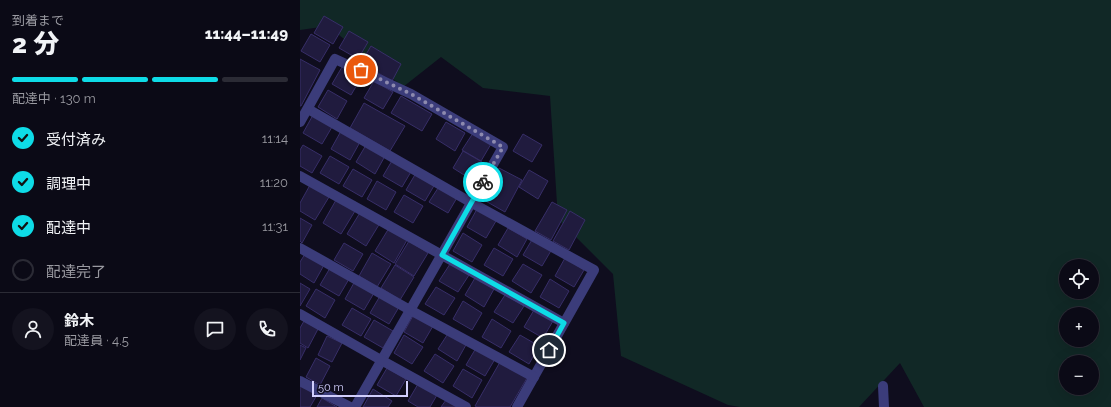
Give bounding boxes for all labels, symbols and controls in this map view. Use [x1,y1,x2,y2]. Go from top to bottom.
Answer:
text: 到着まで [12,13,64,28]
text: 11:44–11:49 [205,25,288,43]
text: 2 分 [12,29,59,59]
pin [344,53,378,87]
icon: bag [350,59,372,81]
text: 配達中 · 130 m [12,91,96,106]
icon: check [12,127,34,149]
text: 受付済み [46,131,106,149]
text: 11:14 [262,131,288,146]
courier [463,162,503,202]
icon: check [12,171,34,193]
icon: bike [472,171,494,193]
text: 調理中 [46,175,91,193]
text: 11:20 [260,175,288,190]
icon: check [12,215,34,237]
text: 配達中 [46,219,91,237]
text: 11:31 [262,219,288,234]
map controls [1059,259,1099,395]
button: locate [1059,259,1099,299]
text: 配達完了 [46,263,106,281]
button: + [1059,307,1099,347]
button: person [12,308,54,350]
button: chat [194,308,236,350]
button: phone [246,308,288,350]
text: 鈴木 [64,312,94,330]
text: 配達員 · 4.5 [64,333,129,348]
pin [532,333,566,367]
icon: home [538,339,560,361]
button: − [1059,355,1099,395]
scale bar [312,379,408,398]
text: 50 m [318,381,344,394]

